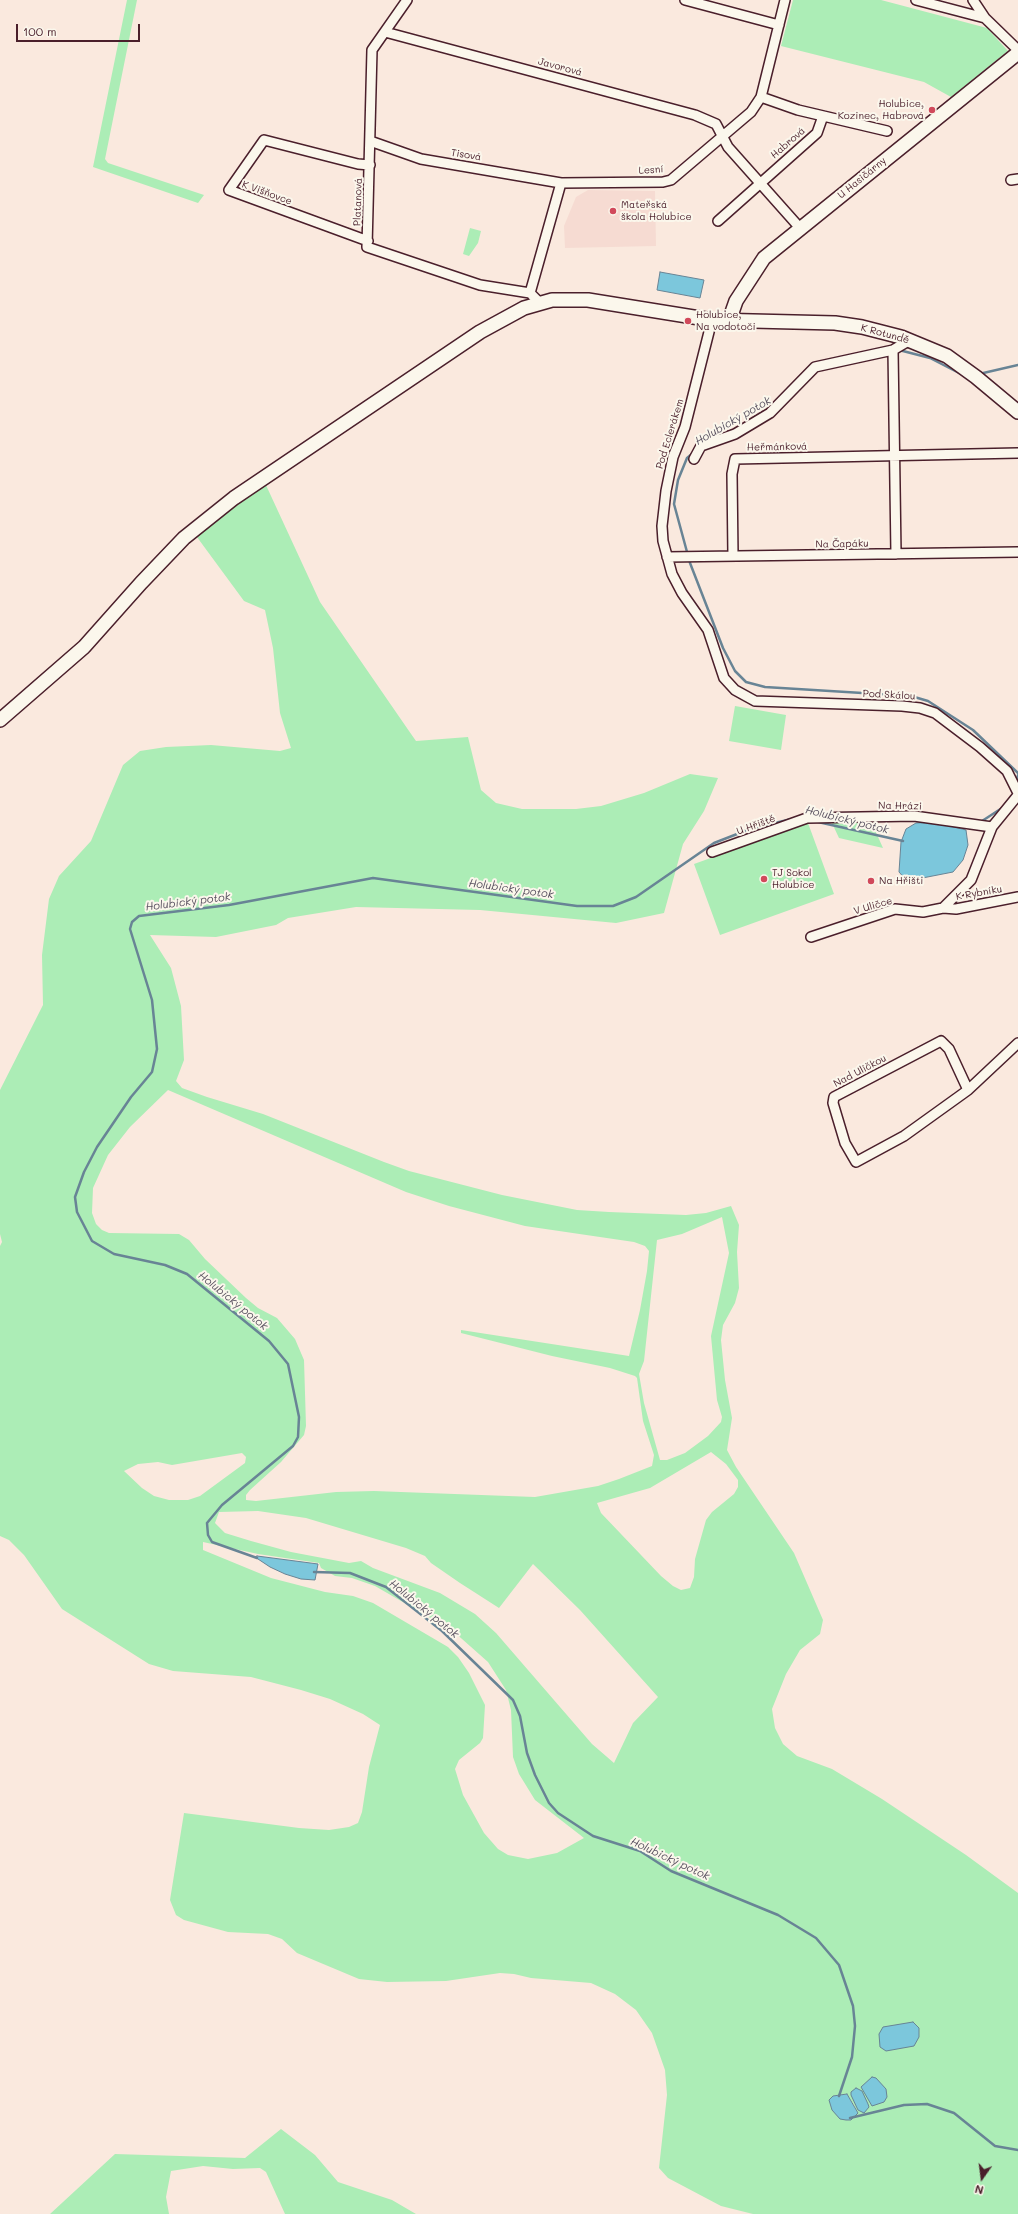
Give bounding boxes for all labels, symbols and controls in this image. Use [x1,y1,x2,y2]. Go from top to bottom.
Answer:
scale bar [18,16,142,42]
text: 100 m [23,23,57,39]
street label: Javorová [537,55,583,79]
place label: Holubice, Kozinec, Habrová [838,98,924,122]
marker: Holubice, Kozinec, Habrová [927,105,937,115]
street label: Habrová [768,125,808,161]
street label: Tisová [450,147,482,163]
street label: U Hasičárny [835,155,889,201]
street label: Lesní [638,163,664,177]
street label: K Višňovce [240,178,294,208]
street label: Platanová [351,178,365,226]
place label: Mateřská škola Holubice [621,199,692,222]
marker: Mateřská škola Holubice [608,206,618,216]
place label: Holubice, Na vodotoči [696,309,756,332]
marker: Holubice, Na vodotoči [683,316,693,326]
street label: K Rotundě [860,322,910,346]
water label: Holubický potok [693,394,773,448]
street label: Pod Eclerákem [654,398,686,470]
street label: Heřmánková [747,440,807,454]
street label: Na Čapáku [815,538,869,550]
street label: Pod Skálou [862,688,916,702]
street label: Na Hrázi [878,800,922,812]
water label: Holubický potok [804,803,890,837]
street label: U Hřiště [735,812,777,838]
place label: TJ Sokol Holubice [772,867,815,890]
marker: TJ Sokol Holubice [759,874,769,884]
place label: Na Hřišti [879,875,923,887]
marker: Na Hřišti [866,876,876,886]
water label: Holubický potok [468,877,554,901]
street label: K Rybníku [955,883,1003,903]
water label: Holubický potok [145,890,231,914]
street label: V Uličce [852,895,894,917]
street label: Nad Uličkou [832,1052,888,1090]
water label: Holubický potok [196,1269,270,1333]
water label: Holubický potok [387,1577,461,1641]
water label: Holubický potok [628,1835,712,1883]
north arrow [962,2158,1002,2198]
text: N [973,2182,985,2198]

